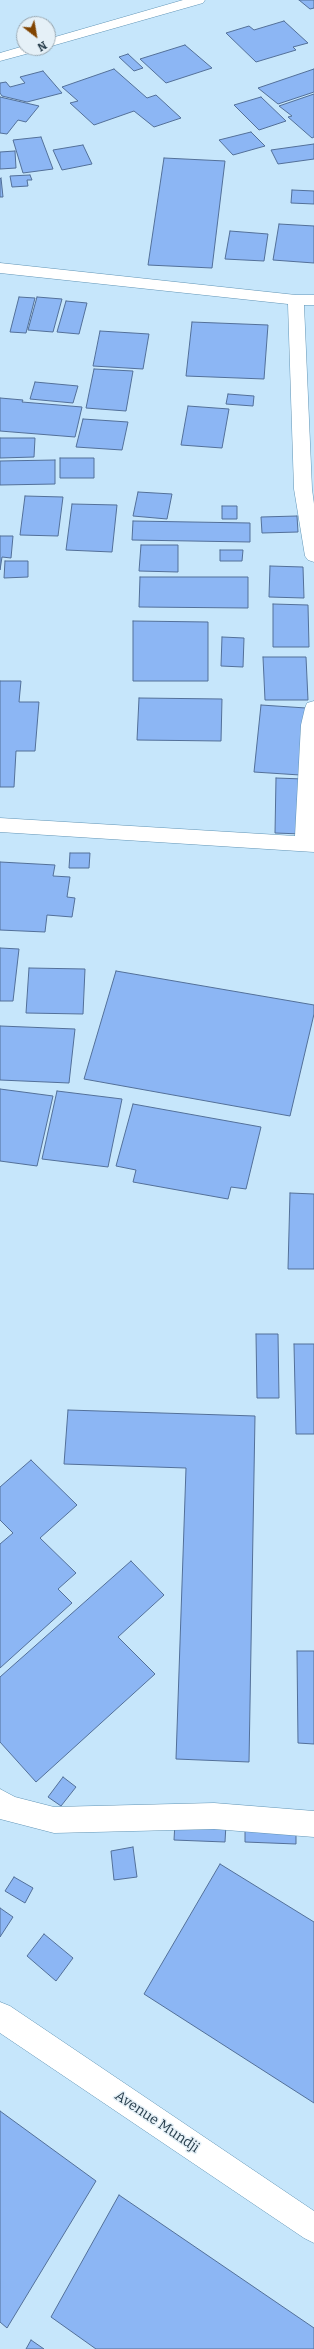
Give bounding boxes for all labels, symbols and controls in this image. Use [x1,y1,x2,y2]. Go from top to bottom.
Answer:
north arrow [16,16,56,56]
text: N [35,38,49,54]
street label: Avenue Mundji [112,2088,202,2156]

